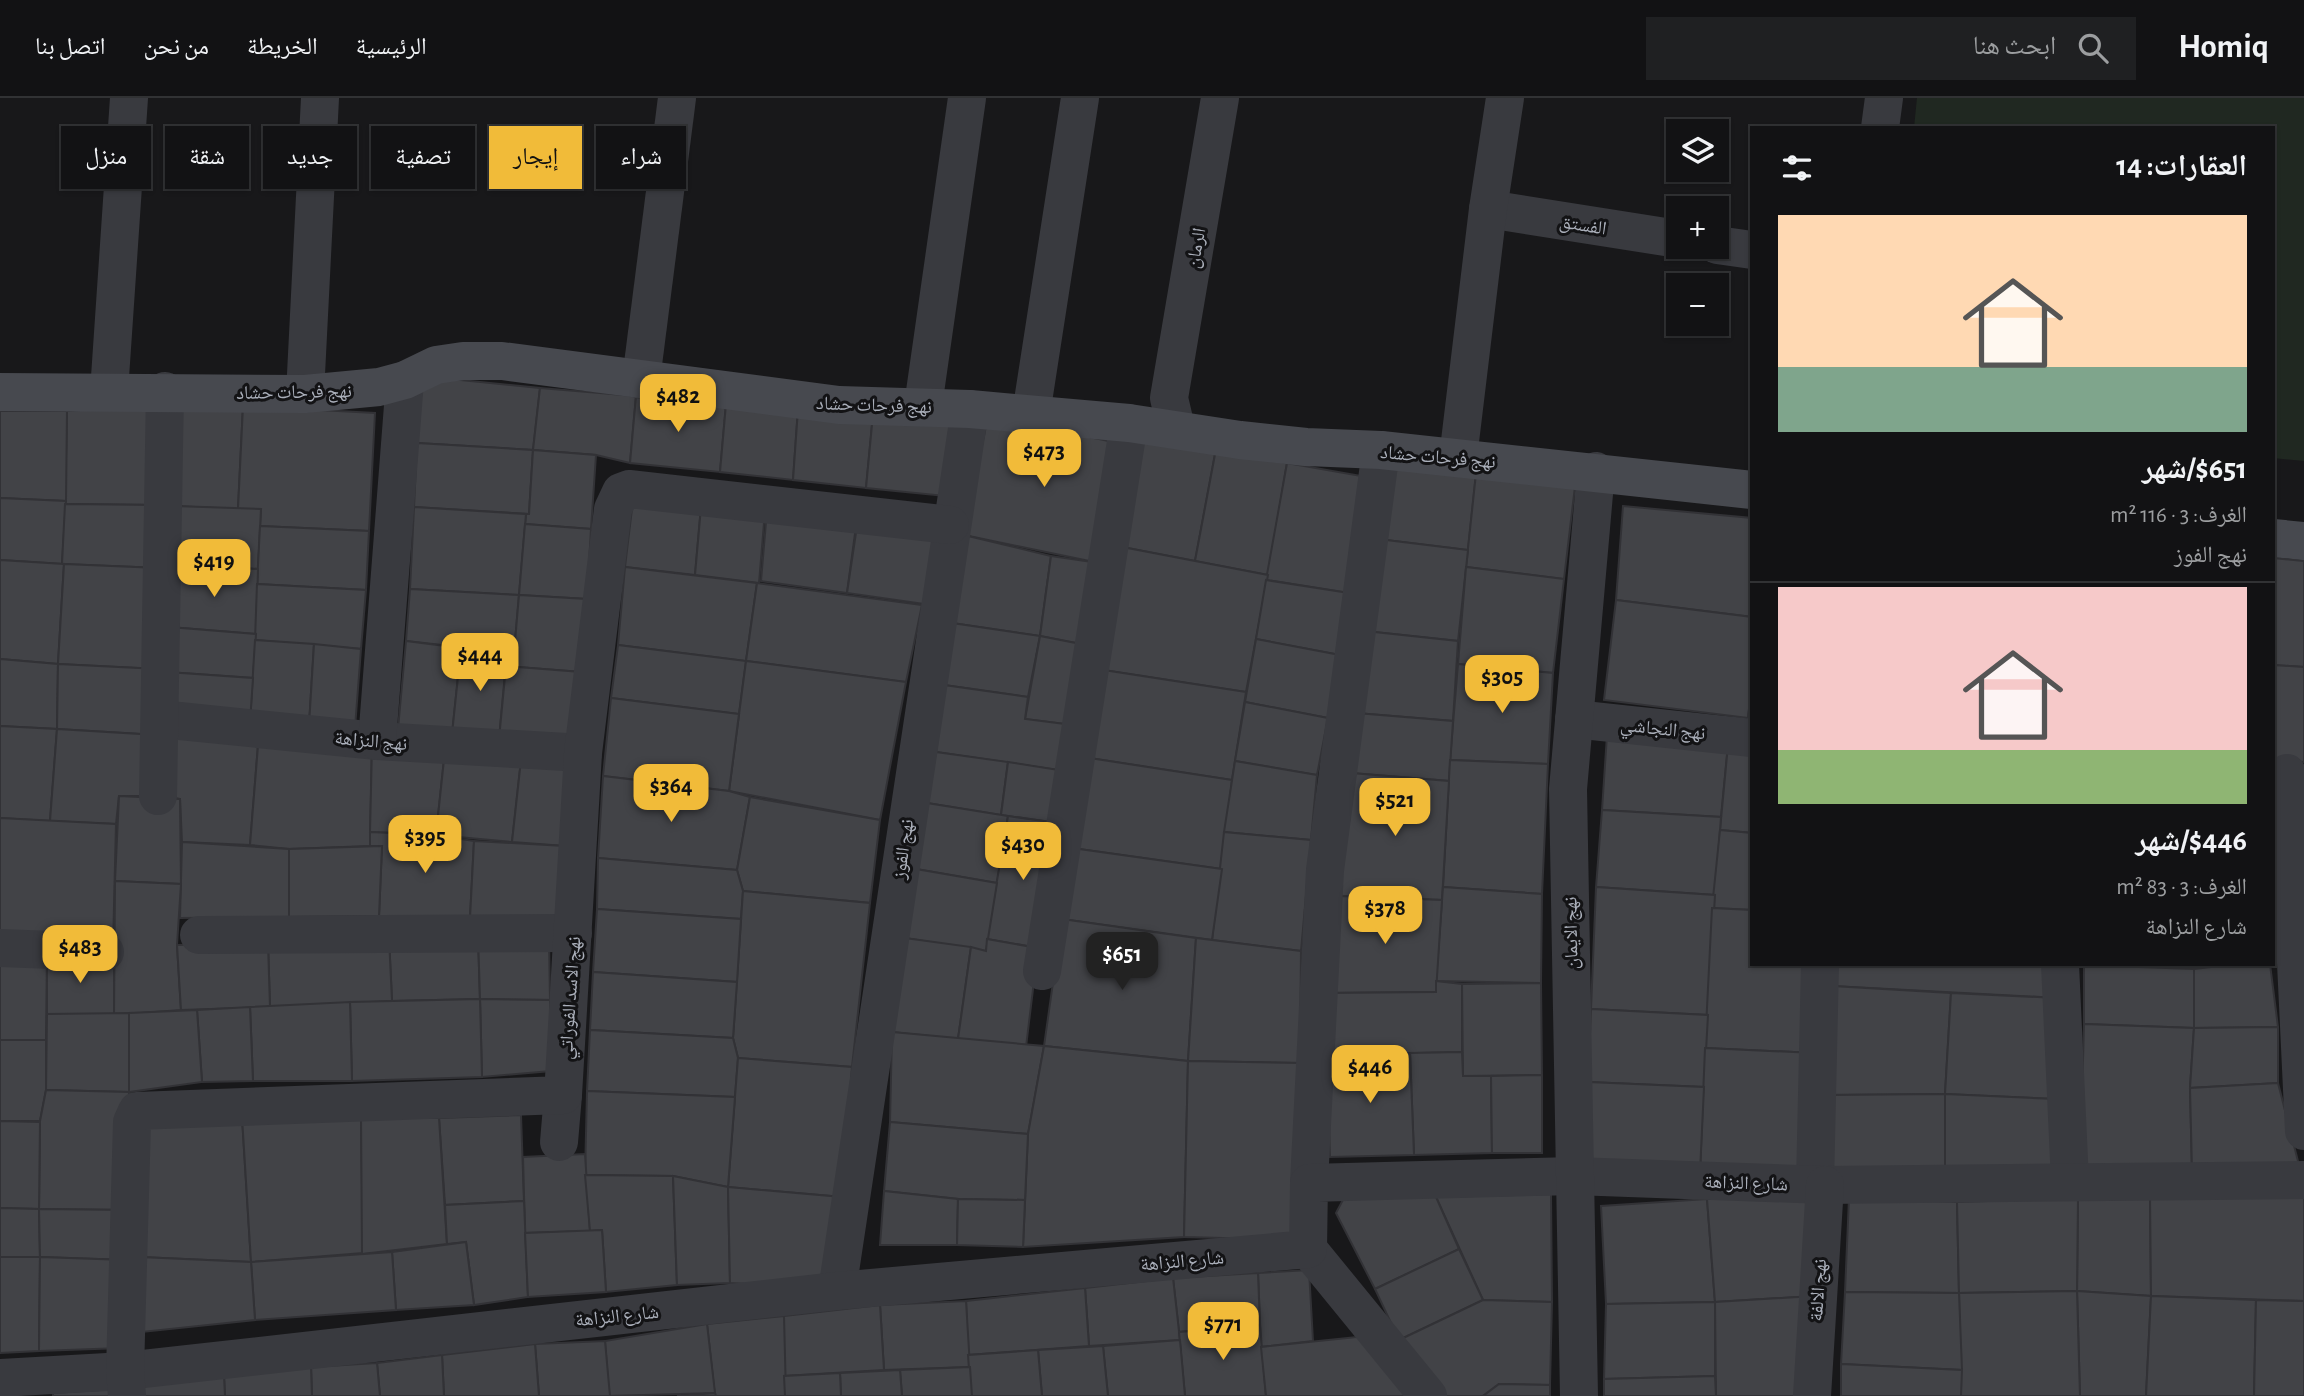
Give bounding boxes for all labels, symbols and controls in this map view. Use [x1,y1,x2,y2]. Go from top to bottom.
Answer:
search box [1646,17,2136,80]
icon: search [2074,29,2112,67]
text: Homiq [2178,31,2269,64]
text: ابحث هنا [1973,33,2056,59]
text: اتصل بنا [35,35,105,59]
text: من نحن [143,35,209,59]
text: الخريطة [247,35,318,59]
text: الرئيسية [356,35,427,59]
map controls [1666,119,1729,336]
button: layers [1666,119,1729,182]
chip: منزل [61,126,151,189]
chip: شقة [165,126,249,189]
chip: جديد [263,126,357,189]
chip: تصفية [371,126,475,189]
chip: إيجار [489,126,582,189]
chip: شراء [596,126,686,189]
icon: filters [1778,149,1816,187]
text: العقارات: 14 [2116,151,2247,181]
button: + [1666,196,1729,259]
street label: الفستق [1558,212,1608,240]
street label: الرمان [1184,226,1210,270]
icon: home [1950,260,2076,386]
button: − [1666,273,1729,336]
pin: $482 [637,374,719,434]
street label: نهج فرحات حشاد [236,382,352,405]
text: $482 [656,385,700,408]
street label: نهج فرحات حشاد [816,394,932,419]
pin: $473 [1003,430,1085,489]
text: $473 [1023,440,1065,463]
street label: نهج فرحات حشاد [1379,443,1496,474]
text: $651/شهر [2142,454,2247,484]
text: الغرف: 3 · 116 m² [2110,504,2247,527]
pin: $419 [173,540,255,599]
text: نهج الفوز [2174,544,2247,567]
text: $419 [193,550,235,573]
icon: home [1950,632,2076,758]
pin: $444 [439,634,521,693]
text: $444 [457,644,503,667]
pin: $305 [1461,656,1543,715]
text: $305 [1481,666,1523,689]
street label: نهج النجاشي [1619,716,1706,748]
street label: نهج النزاهة [334,729,408,756]
pin: $364 [630,764,712,824]
text: $364 [650,775,692,798]
pin: $521 [1354,778,1436,838]
text: $521 [1375,789,1415,812]
pin: $395 [384,816,466,875]
street label: نهج الفوز [890,818,919,882]
pin: $430 [982,822,1064,882]
text: $395 [404,826,446,849]
text: $446/شهر [2136,826,2247,856]
text: $430 [1001,833,1045,856]
text: الغرف: 3 · 83 m² [2116,876,2247,899]
pin: $378 [1344,886,1426,946]
street label: نهج الايمان [1561,896,1584,970]
text: $378 [1364,897,1406,920]
text: شارع النزاهة [2146,916,2247,939]
pin: $483 [39,926,121,985]
pin: $651 [1081,932,1163,992]
text: $483 [58,936,102,959]
street label: نهج الاسد الفوراتي [557,936,589,1061]
text: $651 [1102,943,1142,966]
pin: $446 [1329,1046,1411,1105]
text: $446 [1348,1056,1392,1079]
street label: شارع النزاهة [1704,1173,1788,1195]
street label: شارع النزاهة [1140,1248,1225,1276]
street label: نهج الالفة [1807,1258,1832,1322]
pin: $771 [1182,1302,1264,1362]
street label: شارع النزاهة [574,1303,660,1331]
text: $771 [1204,1313,1242,1336]

